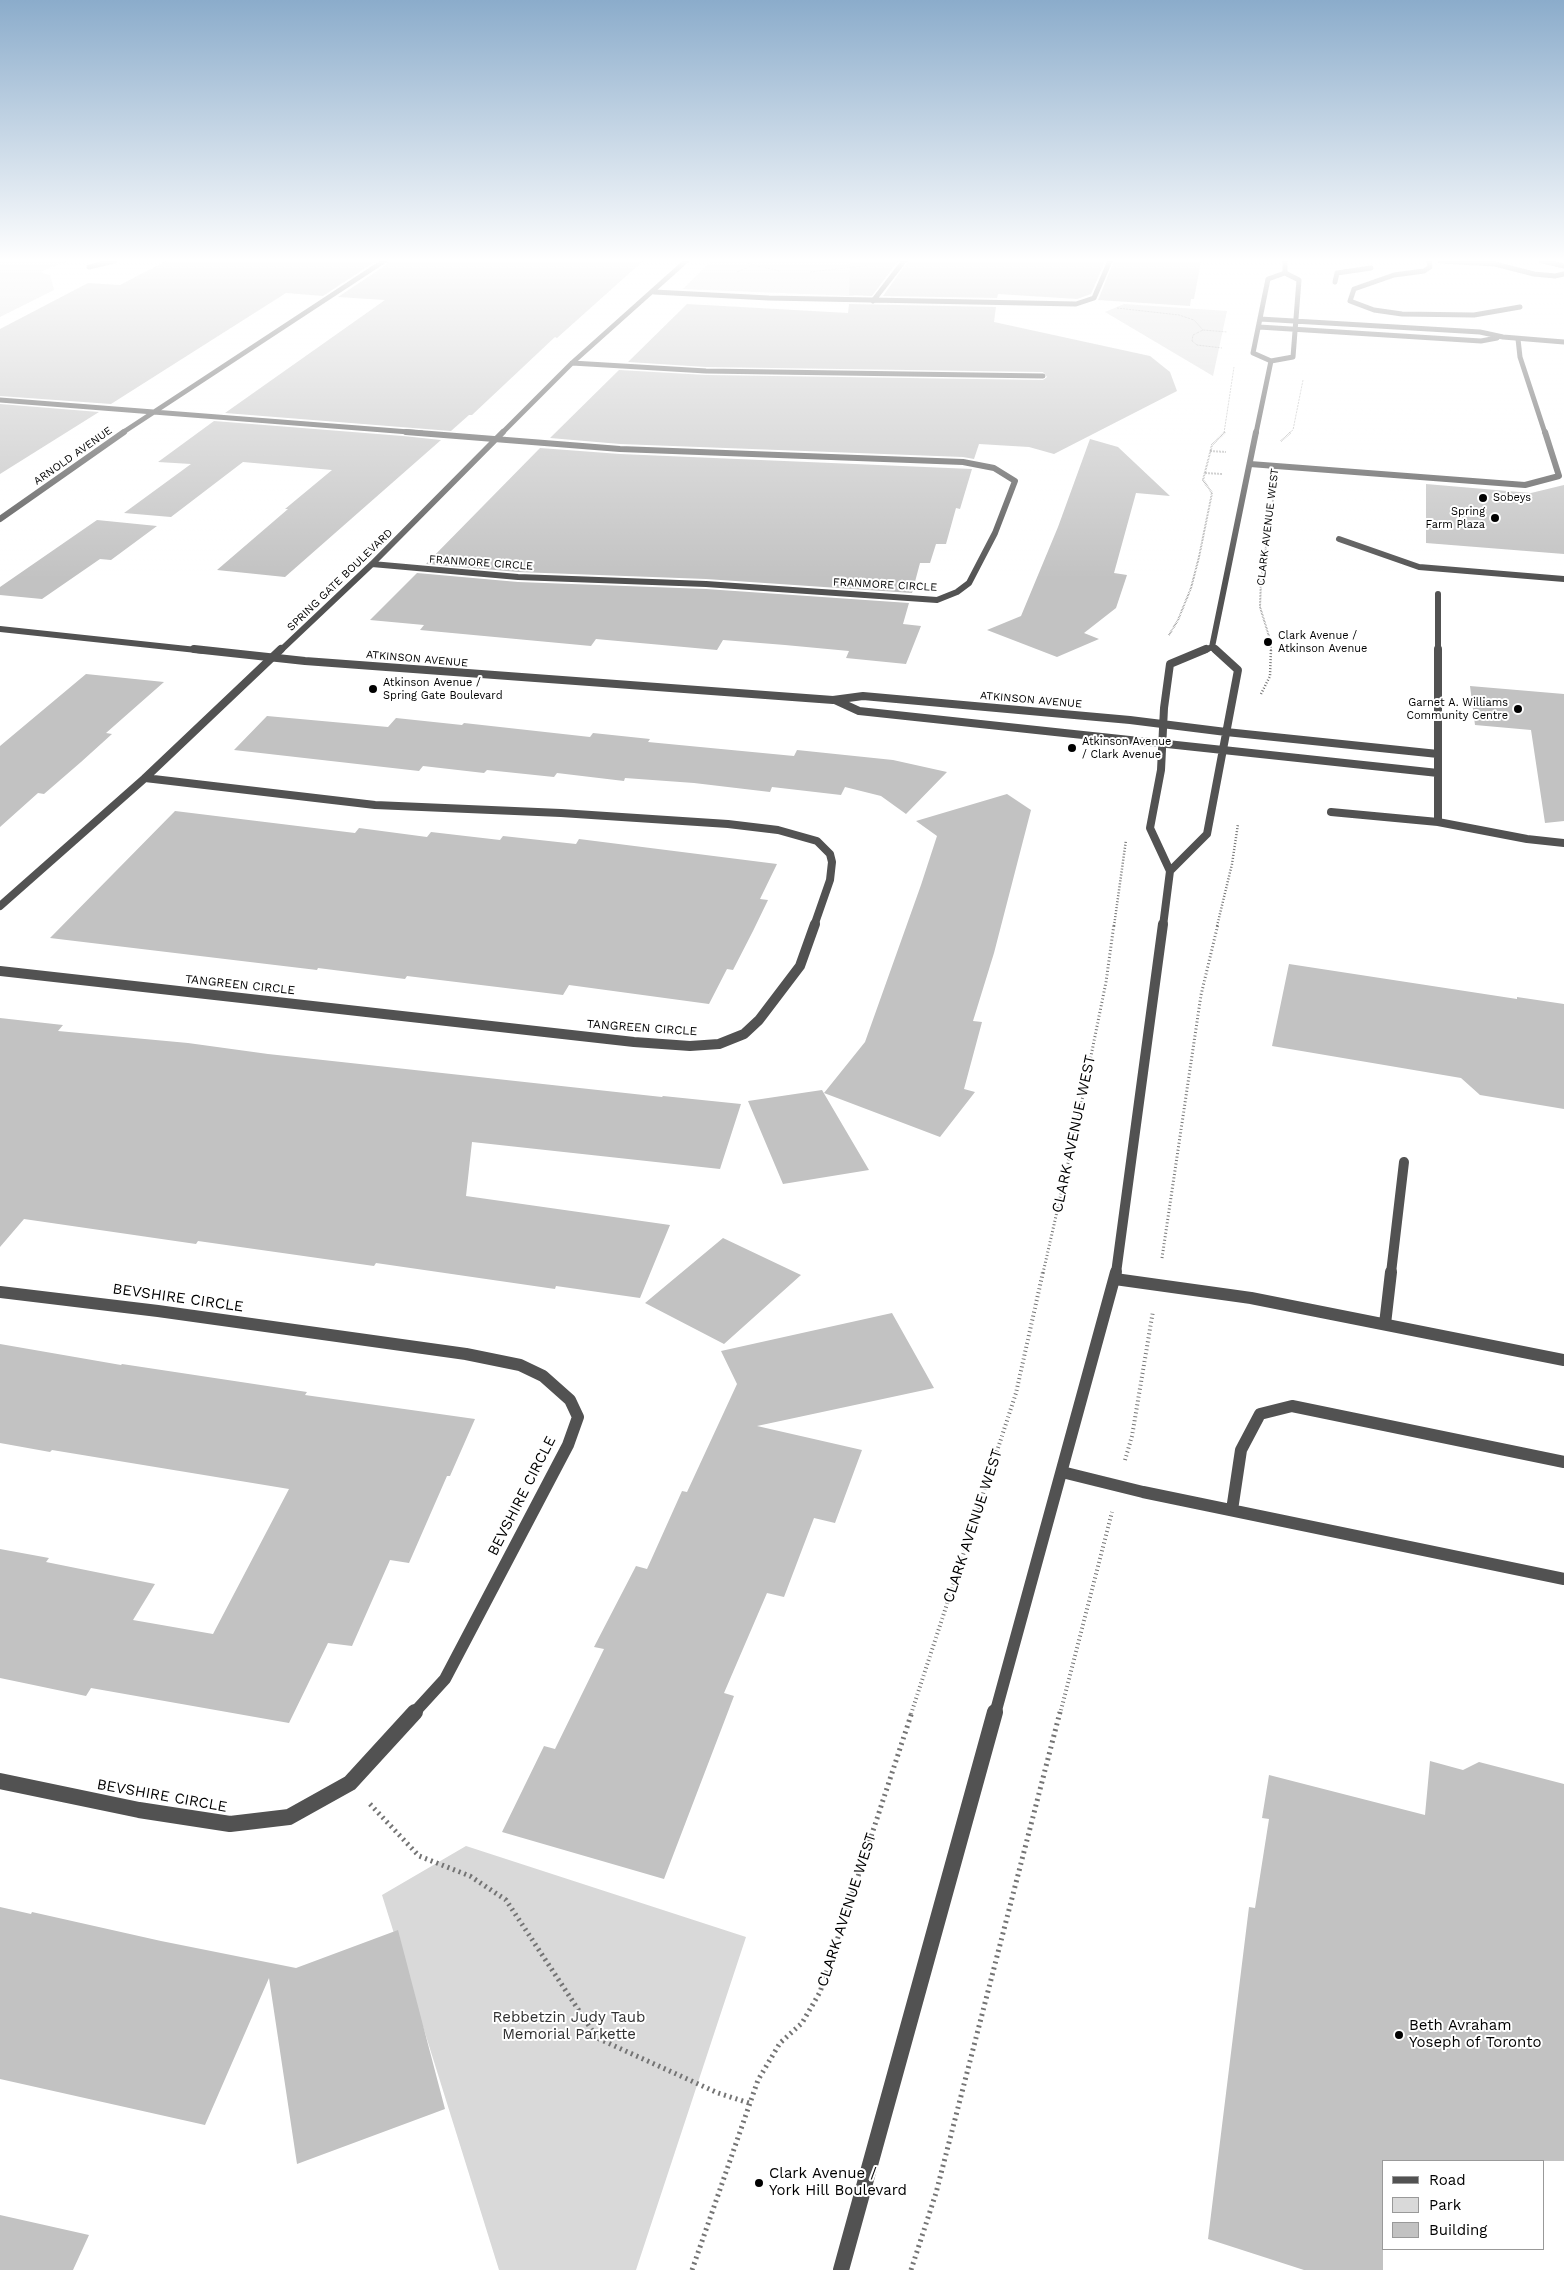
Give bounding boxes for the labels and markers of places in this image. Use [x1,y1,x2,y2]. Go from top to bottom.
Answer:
place label: Sobeys [1493,491,1531,505]
marker: Sobeys [1477,492,1489,504]
place label: Spring Farm Plaza [1426,505,1485,531]
marker: Spring Farm Plaza [1489,512,1501,524]
place label: Clark Avenue / Atkinson Avenue [1278,629,1367,655]
marker: Clark Avenue / Atkinson Avenue [1262,636,1274,648]
place label: Atkinson Avenue / Spring Gate Boulevard [383,676,503,702]
marker: Atkinson Avenue / Spring Gate Boulevard [367,683,379,695]
place label: Garnet A. Williams Community Centre [1406,696,1508,722]
marker: Garnet A. Williams Community Centre [1512,703,1524,715]
place label: Atkinson Avenue / Clark Avenue [1082,735,1171,761]
marker: Atkinson Avenue / Clark Avenue [1066,742,1078,754]
place label: Beth Avraham Yoseph of Toronto [1409,2017,1541,2052]
marker: Beth Avraham Yoseph of Toronto [1393,2029,1405,2041]
place label: Clark Avenue / York Hill Boulevard [769,2165,907,2200]
marker: Clark Avenue / York Hill Boulevard [753,2177,765,2189]

